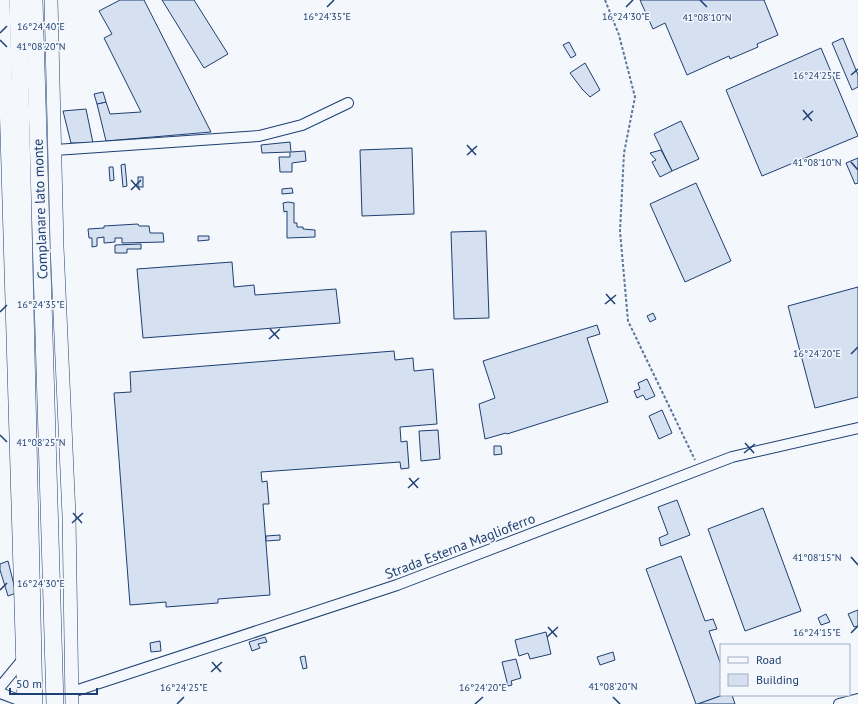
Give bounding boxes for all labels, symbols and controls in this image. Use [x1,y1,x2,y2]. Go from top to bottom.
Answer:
text: 16°24'35"E [303,10,351,23]
text: 16°24'30"E [602,10,650,23]
text: 41°08'10"N [682,11,732,24]
text: 16°24'40"E [17,20,65,33]
text: 41°08'20"N [16,40,66,53]
text: 16°24'25"E [793,69,841,82]
street label: Complanare lato monte [29,139,51,279]
text: 41°08'10"N [792,156,842,169]
text: 16°24'35"E [17,298,65,311]
text: 16°24'20"E [793,347,841,360]
text: 41°08'25"N [16,436,66,449]
street label: Strada Esterna Maglioferro [382,509,538,583]
text: 41°08'15"N [792,551,842,564]
text: 16°24'30"E [17,577,65,590]
text: 16°24'15"E [793,626,841,639]
legend [720,644,850,696]
text: Road [756,652,781,667]
scale bar [10,670,97,696]
text: Building [756,672,799,687]
text: 50 m [16,676,42,691]
text: 41°08'20"N [588,680,638,693]
text: 16°24'25"E [160,681,208,694]
text: 16°24'20"E [459,681,507,694]

